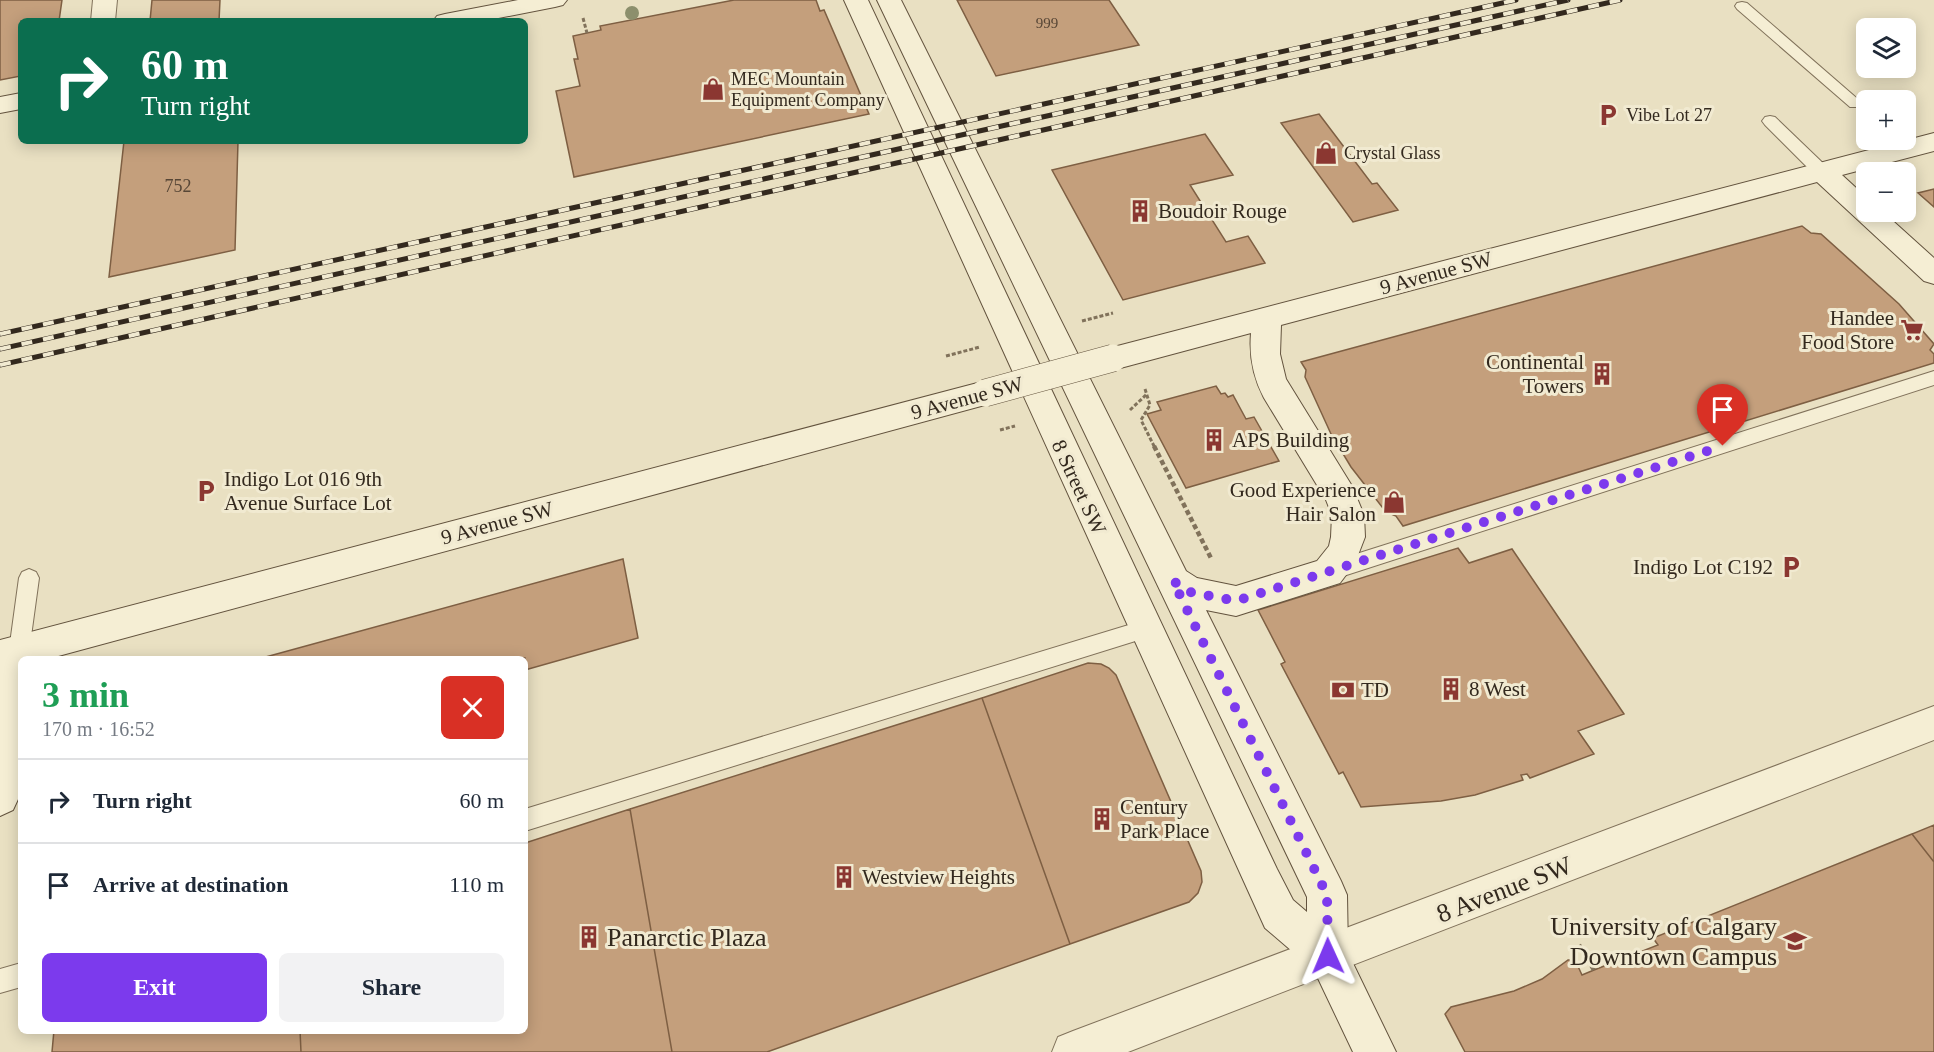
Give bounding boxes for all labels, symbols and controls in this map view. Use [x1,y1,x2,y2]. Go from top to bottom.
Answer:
house number: 999 [1036,15,1058,31]
map controls [1856,18,1916,222]
button: layers [1856,18,1916,78]
icon: right [42,42,120,120]
text: 60 m [141,42,229,88]
place label: MEC Mountain Equipment Company [731,69,884,110]
shop icon: MEC Mountain Equipment Company [700,76,726,102]
button: + [1856,90,1916,150]
text: Turn right [141,91,250,121]
parking icon: Vibe Lot 27 [1595,102,1621,128]
place label: Vibe Lot 27 [1626,105,1712,125]
shop icon: Crystal Glass [1313,140,1339,166]
place label: Crystal Glass [1344,143,1441,163]
button: − [1856,162,1916,222]
house number: 752 [165,176,192,196]
building icon: Boudoir Rouge [1127,198,1153,224]
place label: Boudoir Rouge [1158,199,1287,223]
street label: 9 Avenue SW [1377,246,1495,299]
place label: Handee Food Store [1801,306,1894,354]
supermarket icon: Handee Food Store [1899,317,1925,343]
place label: Continental Towers [1486,350,1584,398]
building icon: Continental Towers [1589,361,1615,387]
street label: 9 Avenue SW [908,371,1026,424]
pin [1697,384,1748,446]
icon: arrive [1706,393,1739,426]
building icon: APS Building [1201,427,1227,453]
place label: APS Building [1232,428,1350,452]
street label: 8 Street SW [1047,436,1111,538]
place label: Indigo Lot 016 9th Avenue Surface Lot [224,467,392,515]
parking icon: Indigo Lot 016 9th Avenue Surface Lot [193,478,219,504]
place label: Good Experience Hair Salon [1230,478,1376,526]
shop icon: Good Experience Hair Salon [1381,489,1407,515]
street label: 9 Avenue SW [438,496,556,549]
parking icon: Indigo Lot C192 [1778,554,1804,580]
place label: Indigo Lot C192 [1633,555,1773,579]
text: 3 min [42,675,129,715]
button: close [441,676,504,739]
building icon: 8 West [1438,676,1464,702]
bank icon: TD [1330,677,1356,703]
place label: 8 West [1469,677,1526,701]
place label: TD [1361,678,1389,702]
text: 170 m · 16:52 [42,718,155,740]
icon: right [42,785,75,818]
text: Turn right [93,788,192,813]
text: 60 m [459,788,504,813]
place label: Century Park Place [1120,795,1209,843]
building icon: Century Park Place [1089,806,1115,832]
street label: 8 Avenue SW [1432,850,1576,929]
building icon: Westview Heights [831,864,857,890]
place label: Westview Heights [862,865,1015,889]
icon: arrive [42,869,75,902]
text: Arrive at destination [93,872,289,897]
text: 110 m [449,872,504,897]
place label: University of Calgary Downtown Campus [1550,912,1777,971]
place label: Panarctic Plaza [607,923,767,952]
building icon: Panarctic Plaza [576,924,602,950]
position arrow [1296,924,1360,988]
school or university icon: University of Calgary Downtown Campus [1782,928,1808,954]
button: Exit [42,953,267,1022]
button: Share [279,953,504,1022]

